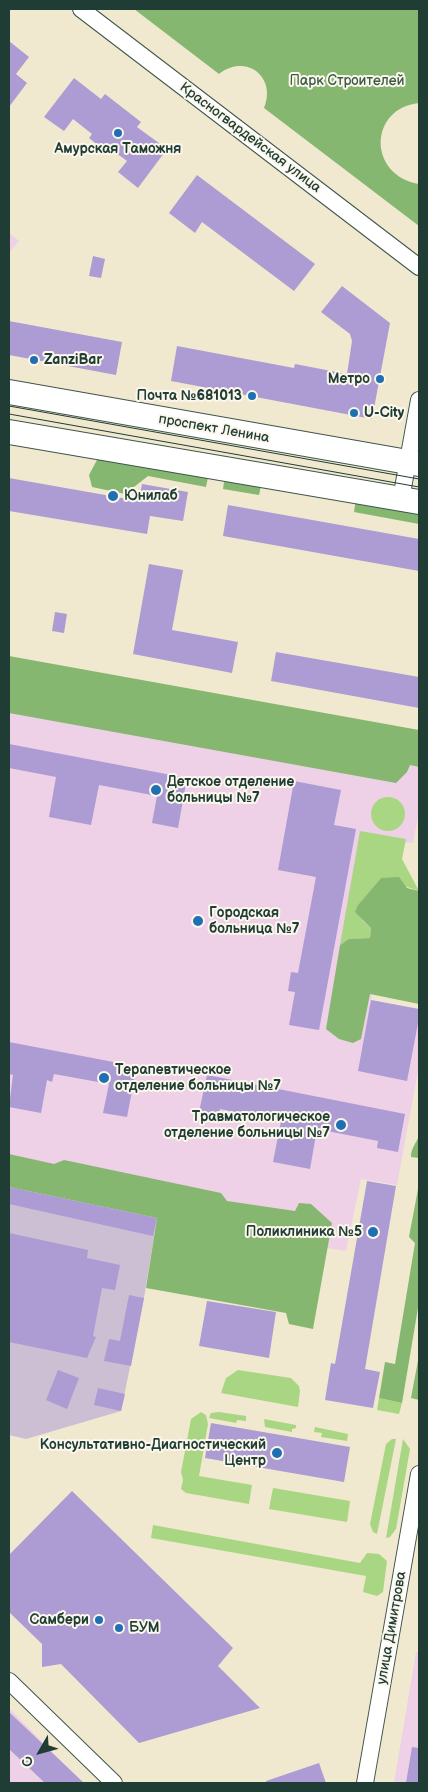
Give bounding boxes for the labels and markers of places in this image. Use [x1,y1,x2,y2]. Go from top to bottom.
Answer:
marker: Амурская Таможня [112,127,124,139]
place label: Амурская Таможня [55,141,181,157]
place label: ZanziBar [44,352,102,368]
marker: ZanziBar [28,354,40,366]
place label: Метро [328,371,370,387]
marker: Метро [374,373,386,385]
place label: Почта №681013 [137,388,242,404]
marker: Почта №681013 [246,390,258,402]
place label: U-City [364,405,404,421]
marker: U-City [348,407,360,419]
place label: Юнилаб [124,488,178,504]
marker: Юнилаб [106,489,120,503]
place label: Детское отделение больницы №7 [167,774,294,806]
marker: Детское отделение больницы №7 [149,783,163,797]
place label: Городская больница №7 [209,905,299,938]
marker: Городская больница №7 [191,914,205,928]
place label: Терапевтическое отделение больницы №7 [115,1062,281,1094]
marker: Терапевтическое отделение больницы №7 [97,1071,111,1085]
place label: Травматологическое отделение больницы №7 [164,1109,330,1142]
marker: Травматологическое отделение больницы №7 [334,1118,348,1132]
place label: Поликлиника №5 [246,1224,362,1240]
marker: Поликлиника №5 [366,1225,380,1239]
place label: Консультативно-Диагностический Центр [40,1437,266,1470]
marker: Консультативно-Диагностический Центр [270,1446,284,1460]
place label: Самбери [30,1612,89,1628]
marker: Самбери [93,1614,105,1626]
place label: БУМ [129,1620,160,1636]
marker: БУМ [113,1622,125,1634]

